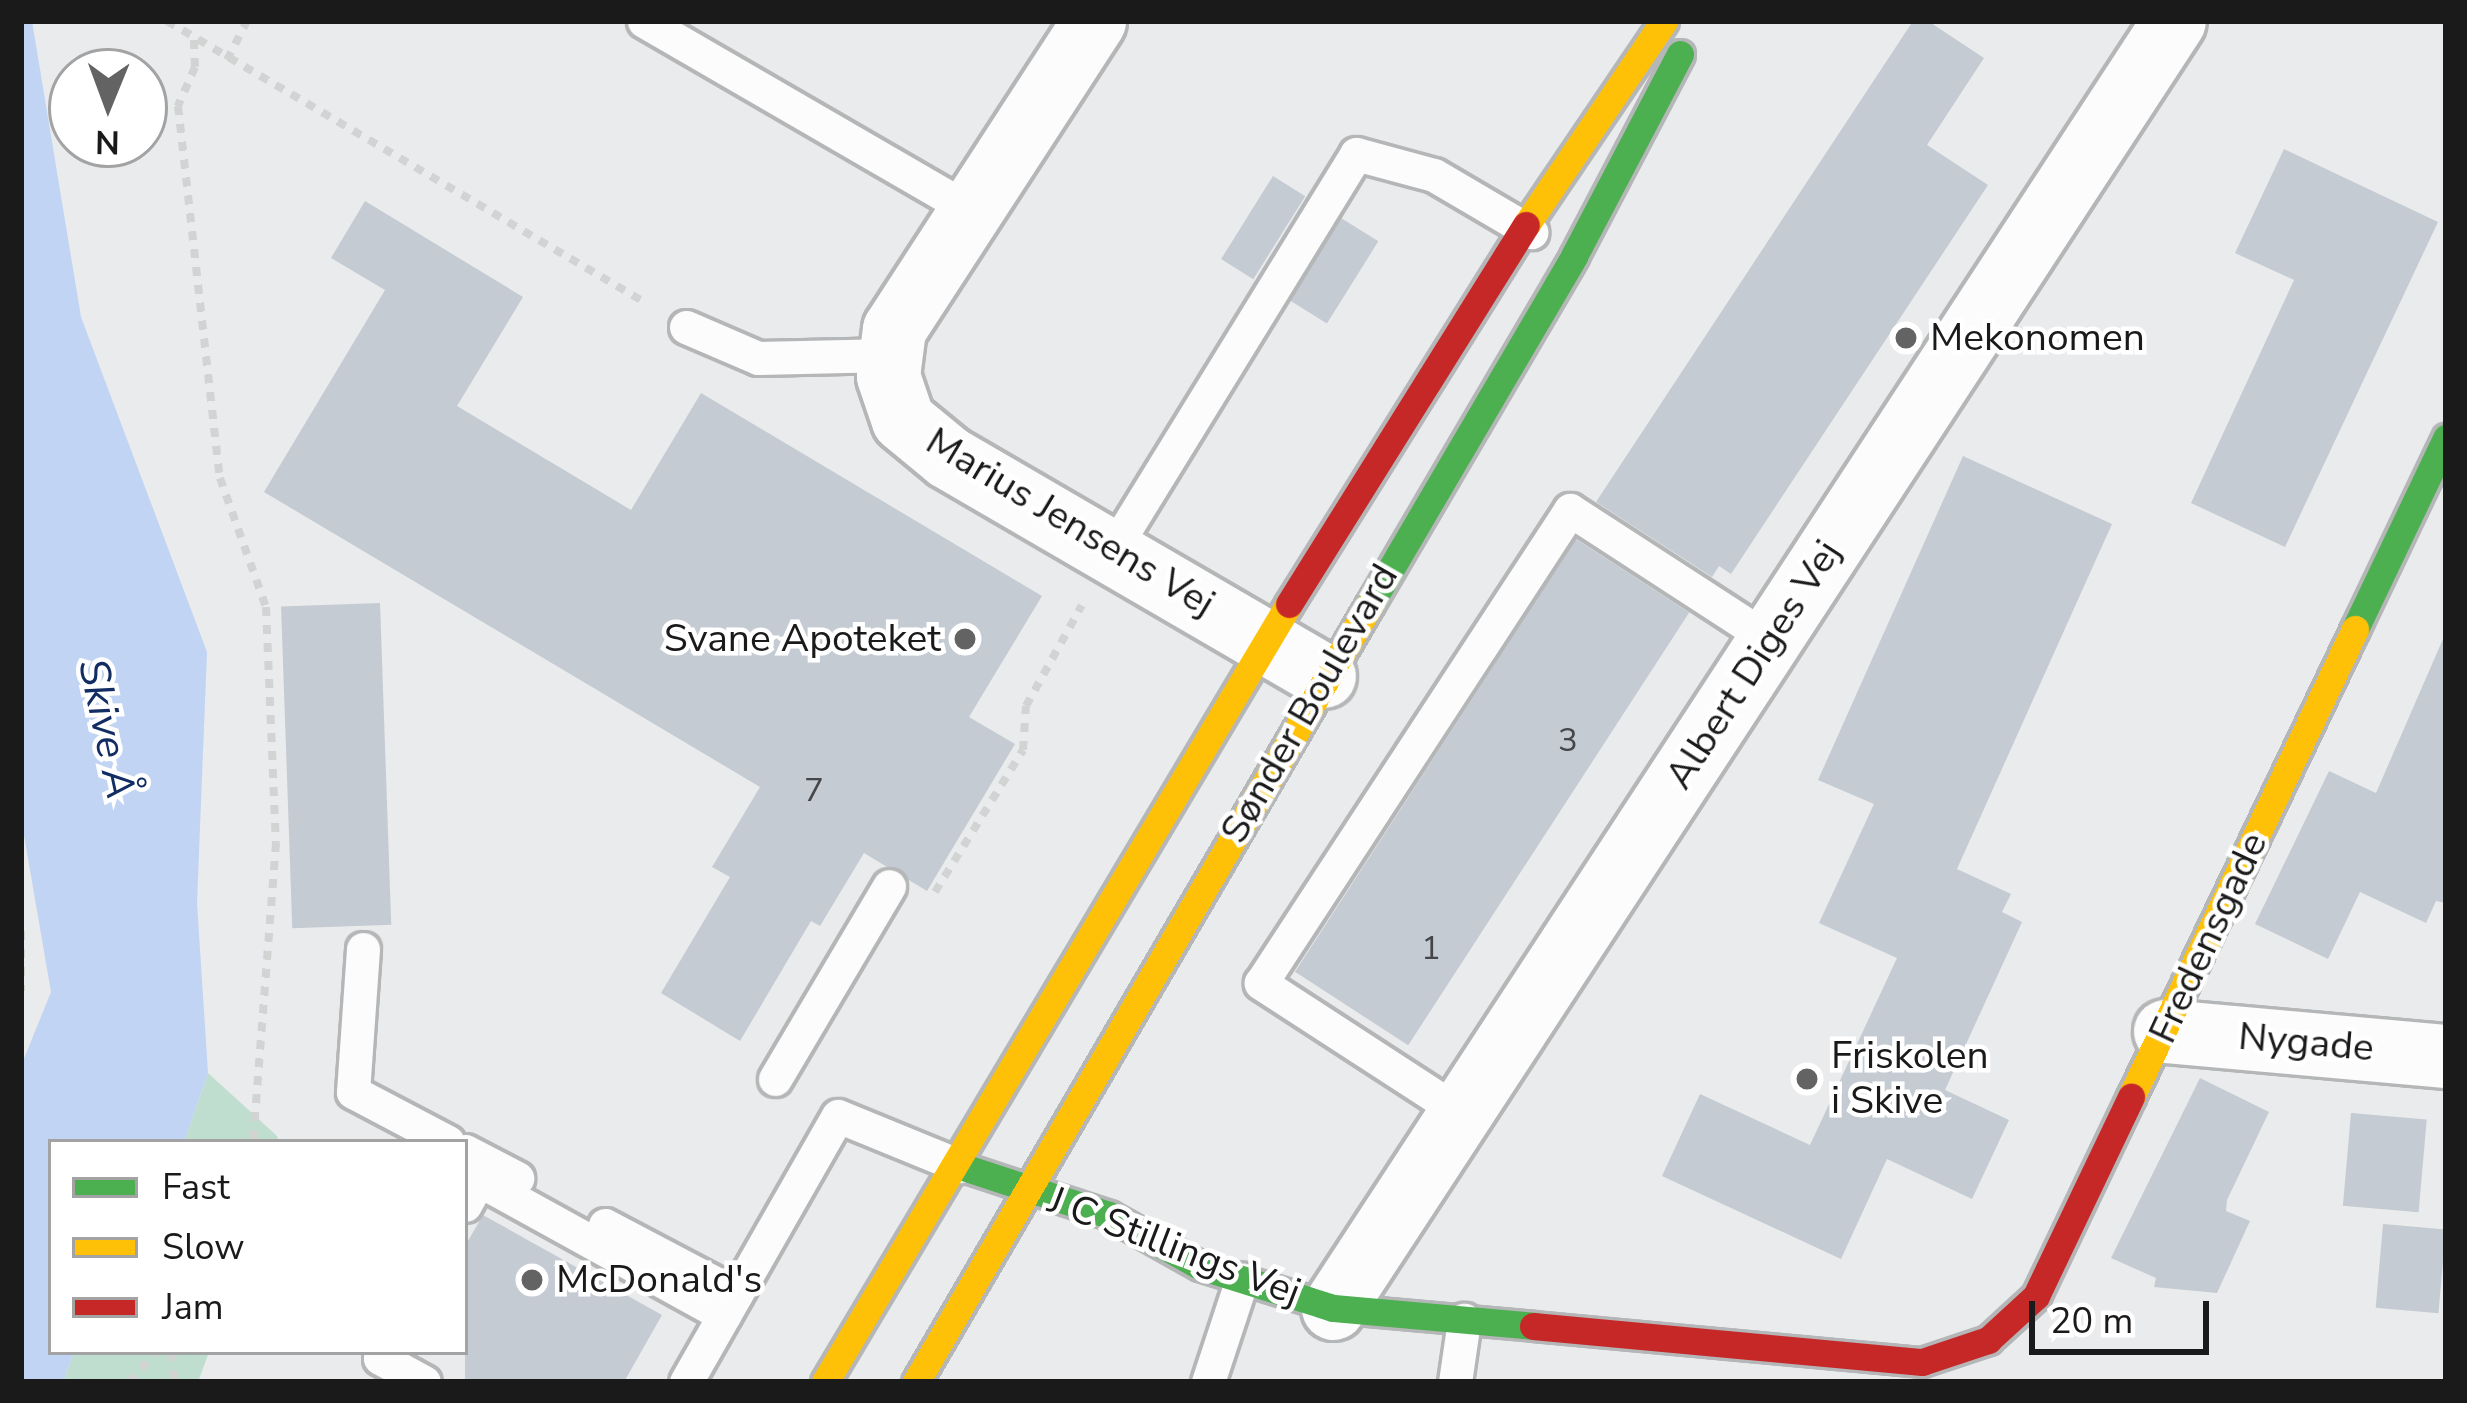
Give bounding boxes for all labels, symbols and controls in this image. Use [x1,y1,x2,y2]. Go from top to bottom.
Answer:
north arrow [48,48,168,168]
text: N [95,119,120,164]
place label: Mekonomen [1930,315,2145,361]
marker: Mekonomen [1893,325,1919,351]
street label: Marius Jensens Vej [917,418,1223,628]
street label: Albert Diges Vej [1656,532,1852,798]
street label: Sønder Boulevard [1211,556,1409,852]
place label: Svane Apoteket [664,616,941,662]
marker: Svane Apoteket [952,626,978,652]
water label: Skive Å [67,654,145,804]
house number: 3 [1558,721,1578,761]
house number: 7 [804,771,824,811]
street label: Fredensgade [2140,825,2278,1051]
house number: 1 [1421,929,1441,969]
street label: Nygade [2236,1014,2376,1072]
place label: Friskolen i Skive [1831,1034,1989,1125]
marker: Friskolen i Skive [1794,1066,1820,1092]
legend [48,1139,468,1355]
text: Fast [162,1163,230,1212]
street label: J C Stillings Vej [1041,1177,1307,1317]
text: Slow [162,1223,245,1272]
place label: McDonald's [556,1257,762,1303]
marker: McDonald's [519,1267,545,1293]
scale bar [2035,1277,2215,1351]
text: Jam [162,1283,224,1332]
text: 20 m [2050,1297,2133,1346]

